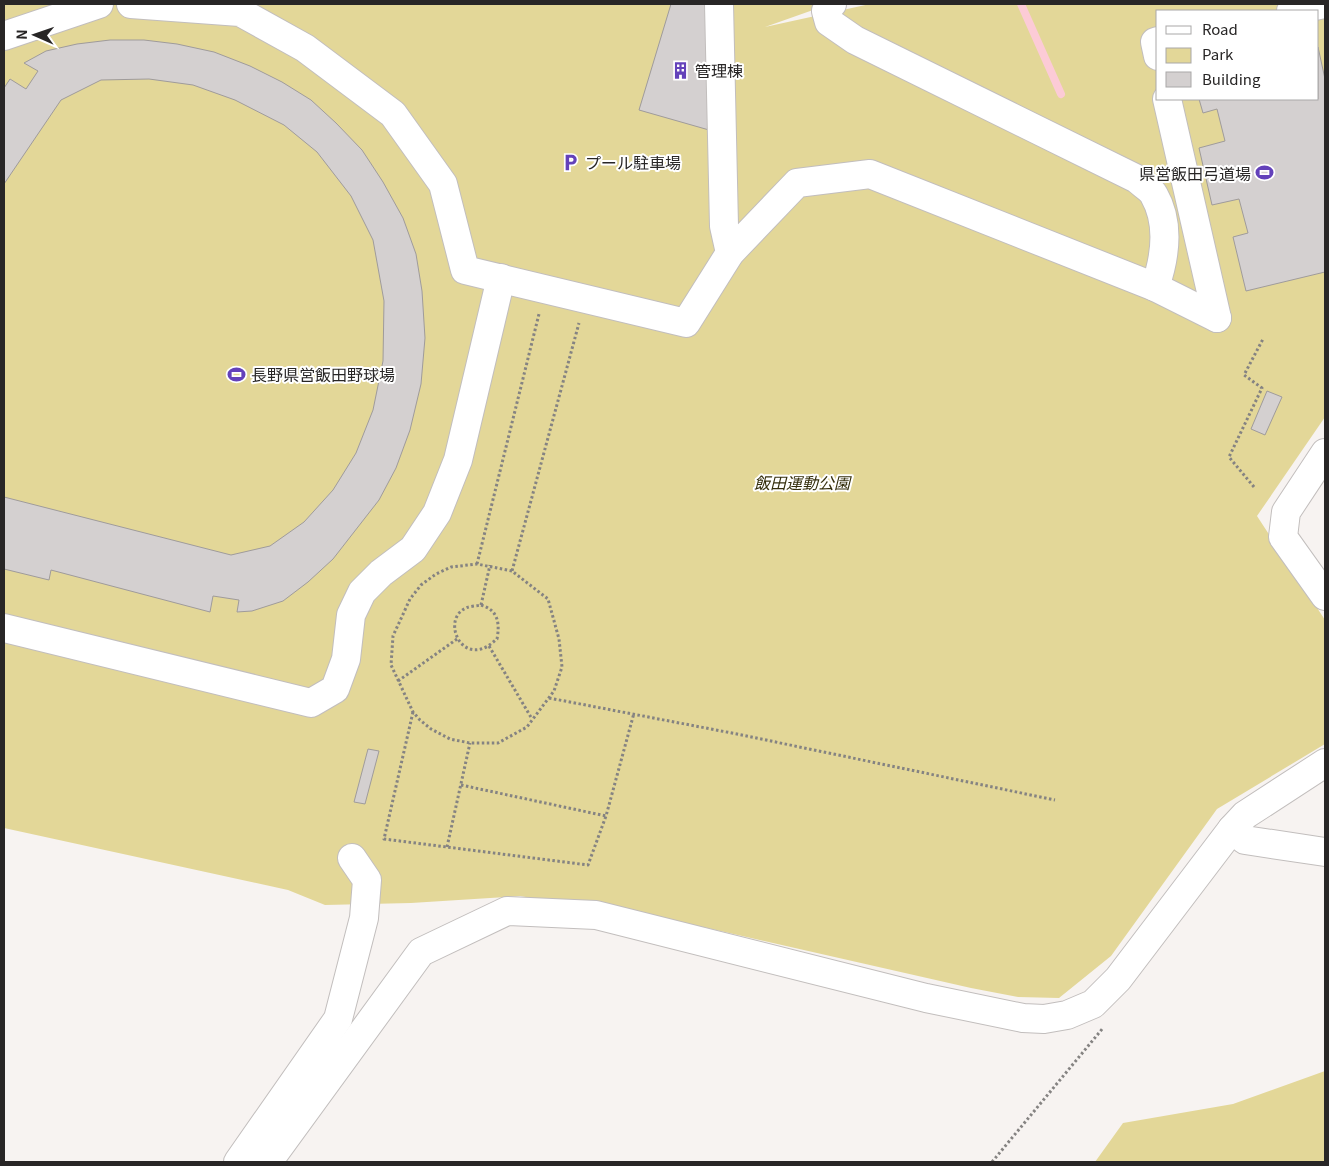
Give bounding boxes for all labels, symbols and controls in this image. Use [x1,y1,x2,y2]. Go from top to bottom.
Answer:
north arrow [10,10,60,60]
legend [1156,10,1319,100]
text: Road [1202,18,1238,39]
text: N [11,29,31,40]
text: Park [1202,43,1234,64]
place label: 管理棟 [695,58,743,82]
building icon: 管理棟 [671,60,691,80]
text: Building [1202,68,1261,89]
place label: プール駐車場 [585,150,681,174]
parking icon: プール駐車場 [561,152,581,172]
place label: 県営飯田弓道場 [1139,161,1251,185]
sports icon: 県営飯田弓道場 [1255,163,1275,183]
place label: 長野県営飯田野球場 [251,362,395,386]
sports icon: 長野県営飯田野球場 [227,364,247,384]
park label: 飯田運動公園 [754,470,852,494]

